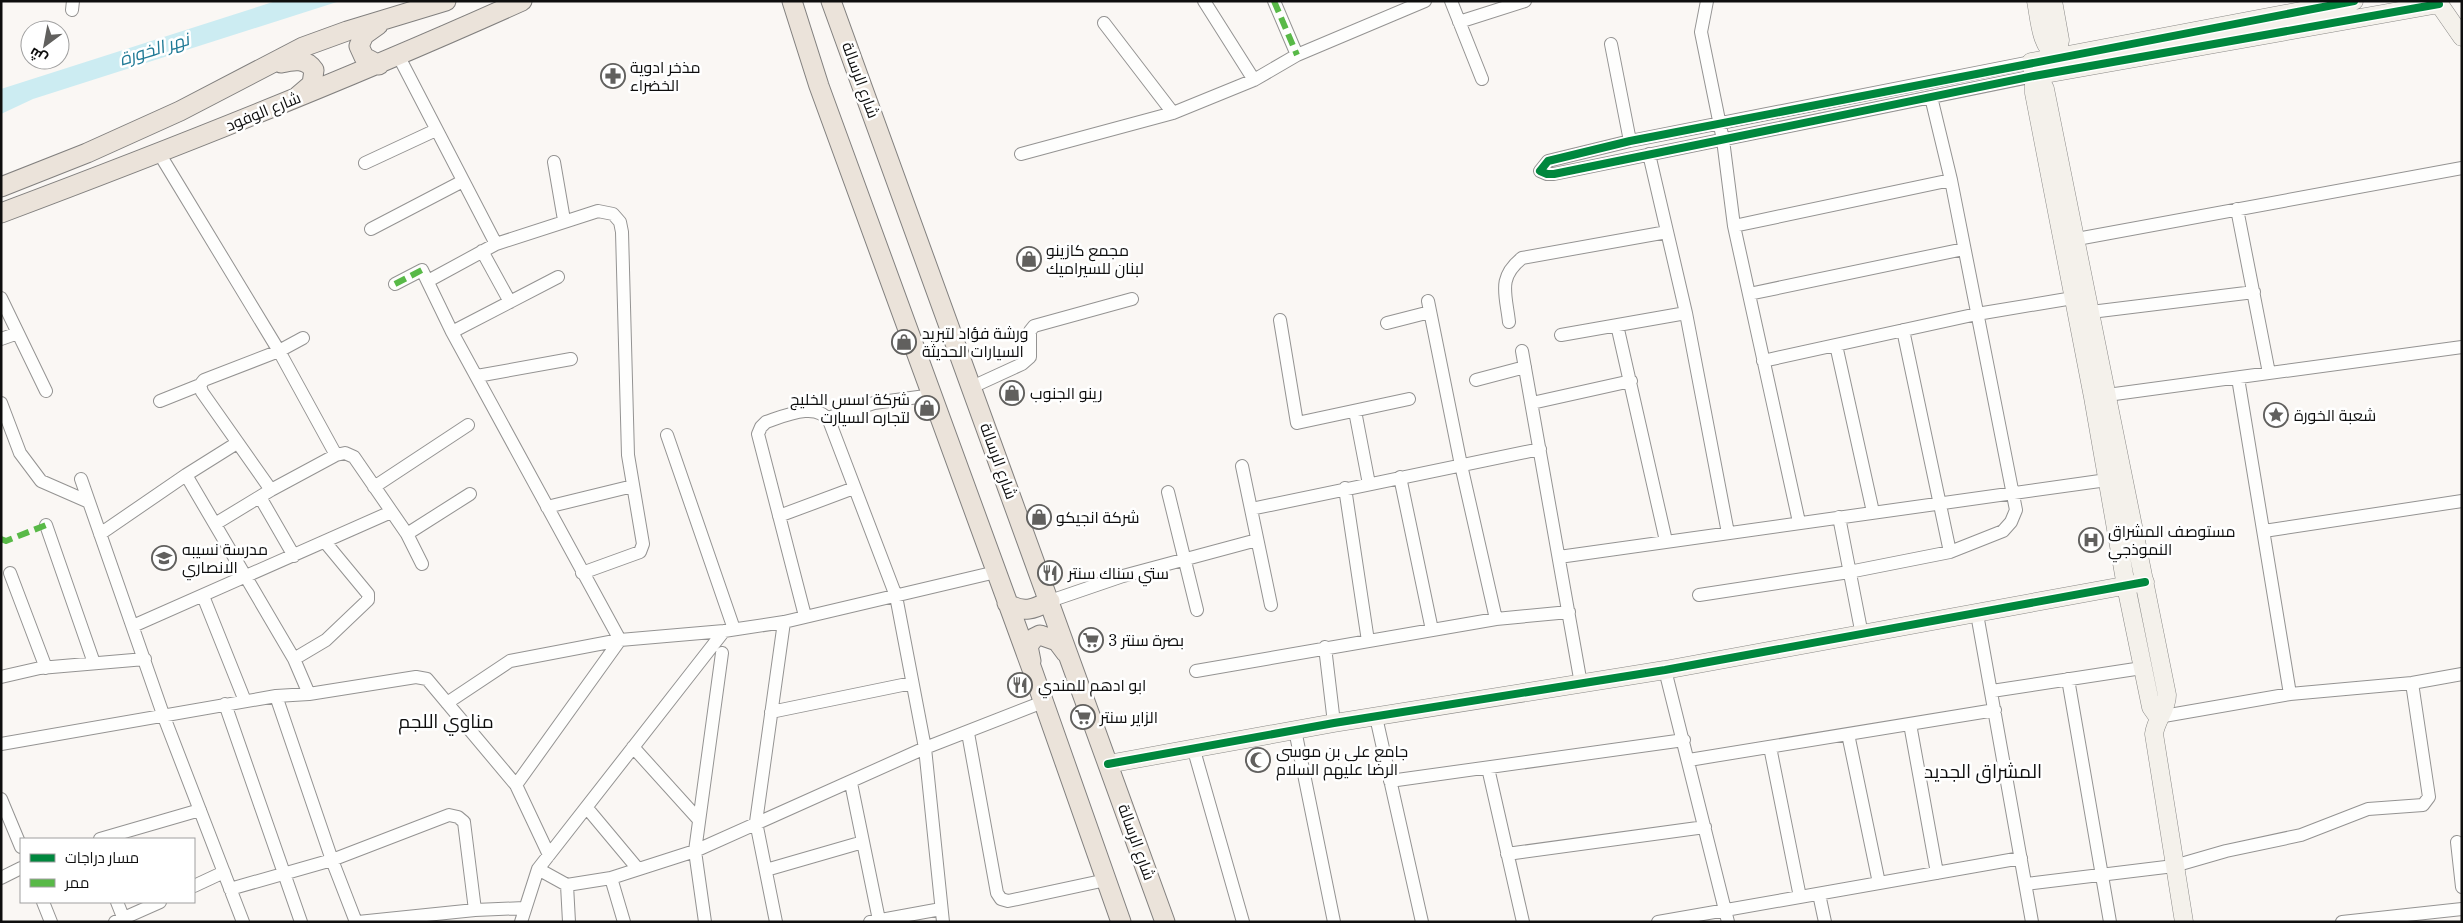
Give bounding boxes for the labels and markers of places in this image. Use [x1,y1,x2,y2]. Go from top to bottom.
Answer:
place label: مذخر ادوية الخضراء [630,57,701,95]
pharmacy icon: مذخر ادوية الخضراء [600,63,626,89]
place label: مجمع كازينو لبنان للسيراميك [1046,240,1144,279]
shop icon: مجمع كازينو لبنان للسيراميك [1016,246,1042,272]
place label: ورشة فؤاد لتبريد السيارات الحديثة [922,323,1029,361]
shop icon: ورشة فؤاد لتبريد السيارات الحديثة [891,329,917,355]
shop icon: رينو الجنوب [999,380,1025,406]
place label: رينو الجنوب [1030,383,1102,403]
place label: شركة اسس الخليج لتجاره السيارت [790,389,910,427]
shop icon: شركة اسس الخليج لتجاره السيارت [914,395,940,421]
place icon: شعبة الخورة [2263,402,2289,428]
place label: شعبة الخورة [2294,405,2376,425]
shop icon: شركة انجيكو [1026,504,1052,530]
place label: شركة انجيكو [1056,507,1139,527]
place label: مستوصف المشراق النموذجي [2108,521,2236,563]
hospital icon: مستوصف المشراق النموذجي [2078,527,2104,553]
place label: مدرسة نسيبه الانصاري [182,539,268,581]
school or university icon: مدرسة نسيبه الانصاري [151,545,177,571]
restaurant icon: ستي سناك سنتر [1037,560,1063,586]
place label: ستي سناك سنتر [1067,563,1169,587]
supermarket icon: بصرة سنتر 3 [1078,627,1104,653]
place label: بصرة سنتر 3 [1108,630,1184,650]
restaurant icon: ابو ادهم للمندي [1007,672,1033,698]
place label: ابو ادهم للمندي [1038,675,1146,699]
supermarket icon: الزاير سنتر [1070,704,1096,730]
place label: الزاير سنتر [1099,707,1158,727]
place label: جامع علي بن موسى الرضا عليهم السلام [1276,741,1408,781]
mosque icon: جامع علي بن موسى الرضا عليهم السلام [1245,747,1271,773]

